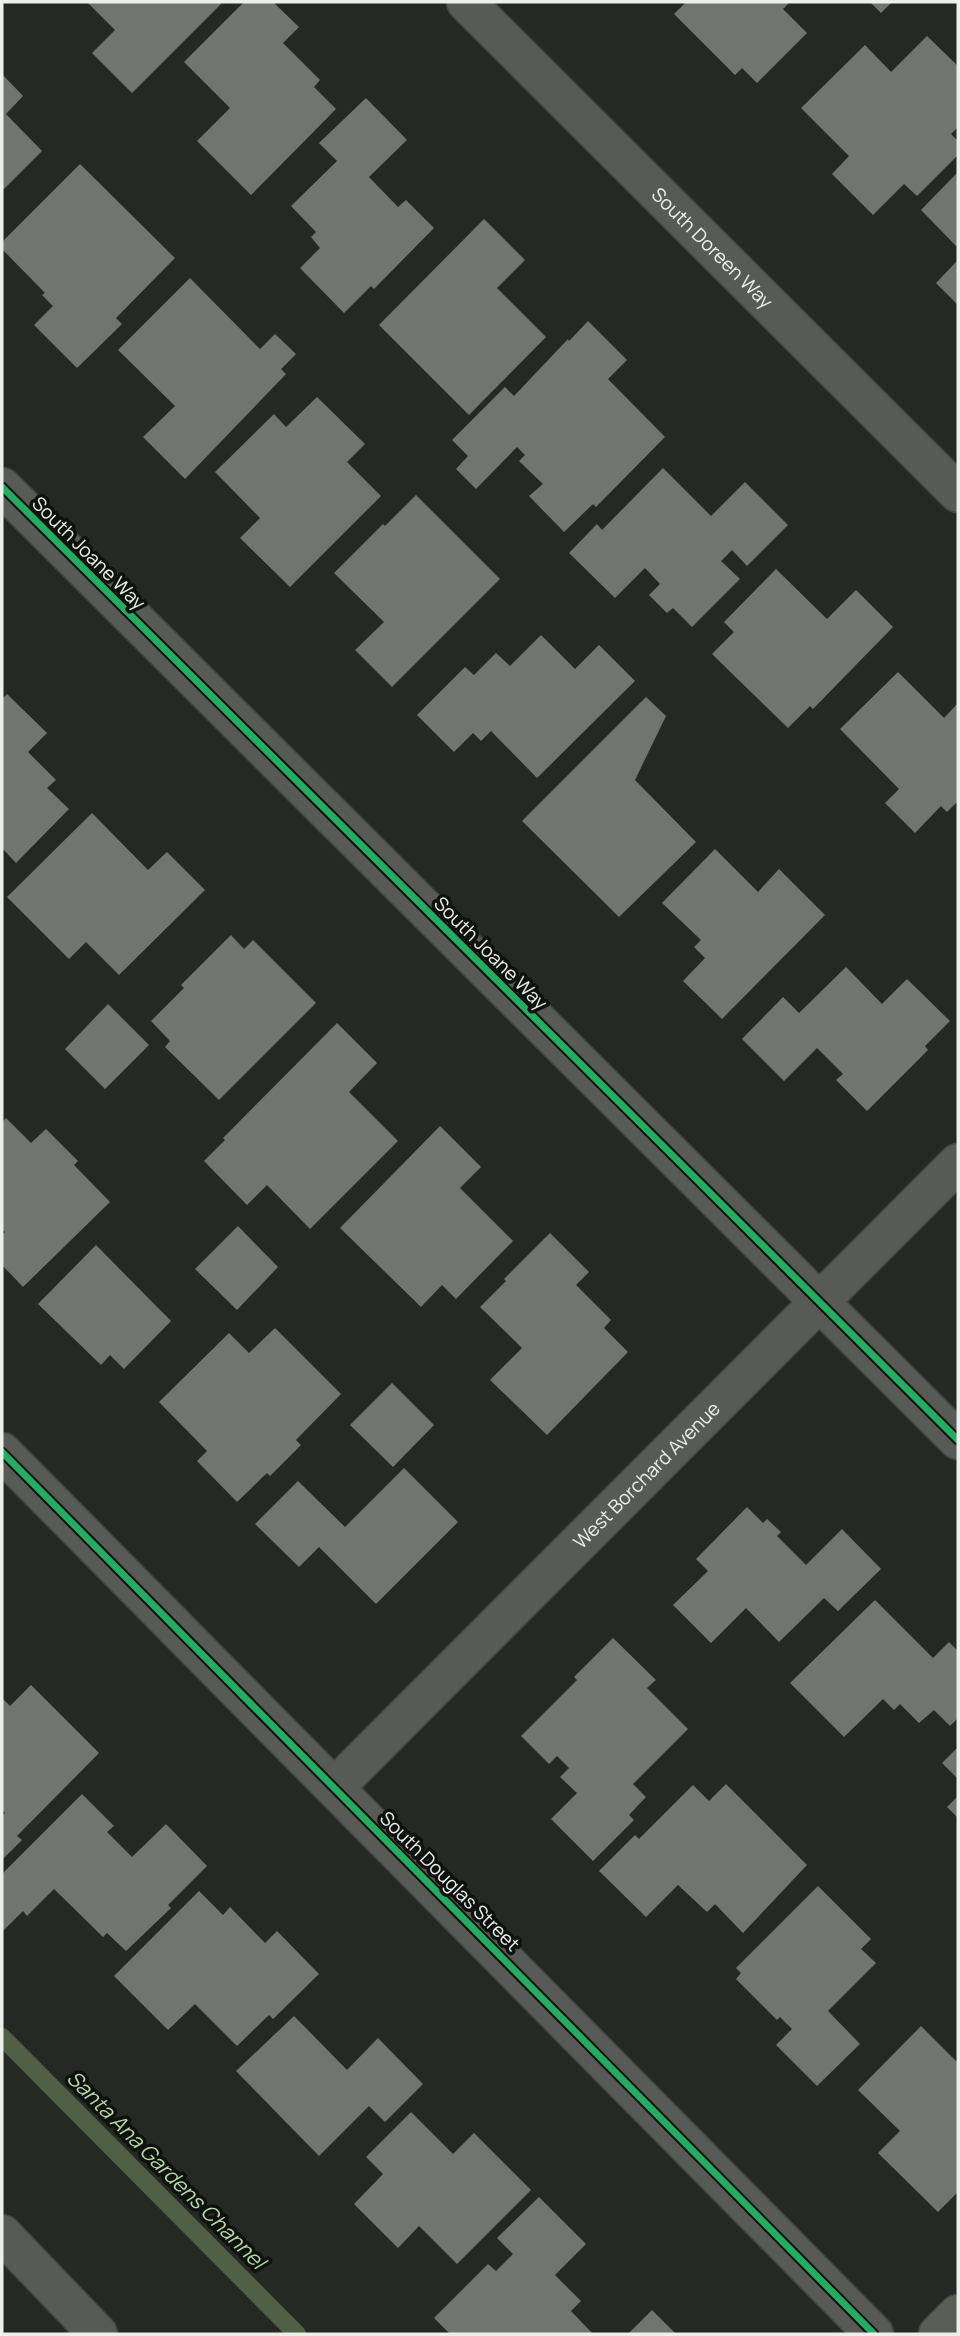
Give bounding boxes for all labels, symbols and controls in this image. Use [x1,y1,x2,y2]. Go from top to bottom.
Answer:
street label: South Doreen Way [646,182,779,314]
street label: South Joane Way [27,491,151,615]
street label: South Joane Way [429,891,553,1015]
street label: West Borchard Avenue [567,1396,726,1554]
street label: South Douglas Street [374,1805,526,1957]
water label: Santa Ana Gardens Channel [61,2064,274,2277]

